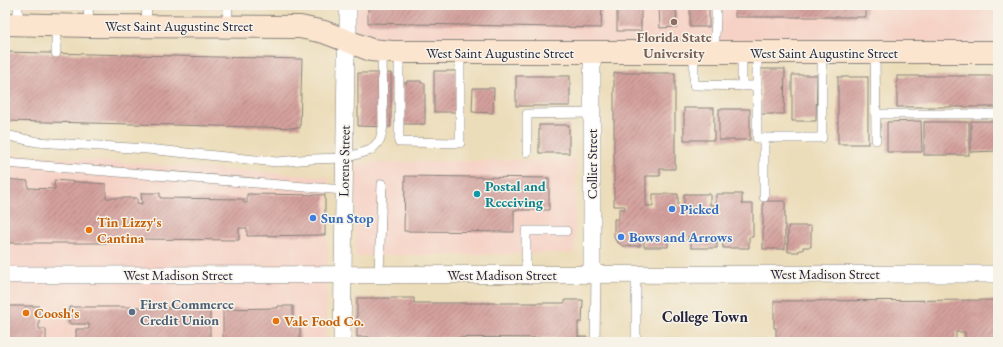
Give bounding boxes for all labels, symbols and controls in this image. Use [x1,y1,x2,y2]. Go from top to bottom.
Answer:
street label: West Saint Augustine Street [105,17,254,35]
marker: Florida State University [669,17,679,27]
place label: Florida State University [637,28,712,62]
street label: West Saint Augustine Street [426,44,575,62]
street label: West Saint Augustine Street [750,44,899,62]
street label: Lorene Street [334,124,354,197]
street label: Collier Street [583,128,601,199]
place label: Postal and Receiving [485,177,546,211]
marker: Postal and Receiving [472,189,482,199]
place label: Picked [680,200,719,218]
marker: Picked [667,204,677,214]
place label: Sun Stop [321,209,374,227]
place label: Tin Lizzy's Cantina [97,213,161,247]
marker: Sun Stop [308,213,318,223]
marker: Tin Lizzy's Cantina [84,225,94,235]
place label: Bows and Arrows [629,228,732,246]
marker: Bows and Arrows [616,232,626,242]
street label: West Madison Street [770,265,880,283]
street label: West Madison Street [123,266,233,284]
street label: West Madison Street [447,266,557,284]
place label: First Commerce Credit Union [140,295,234,329]
place label: Coosh's [34,304,79,322]
marker: First Commerce Credit Union [127,307,137,317]
district label: College Town [662,307,748,326]
marker: Coosh's [21,308,31,318]
place label: Vale Food Co. [284,312,364,330]
marker: Vale Food Co. [271,316,281,326]

